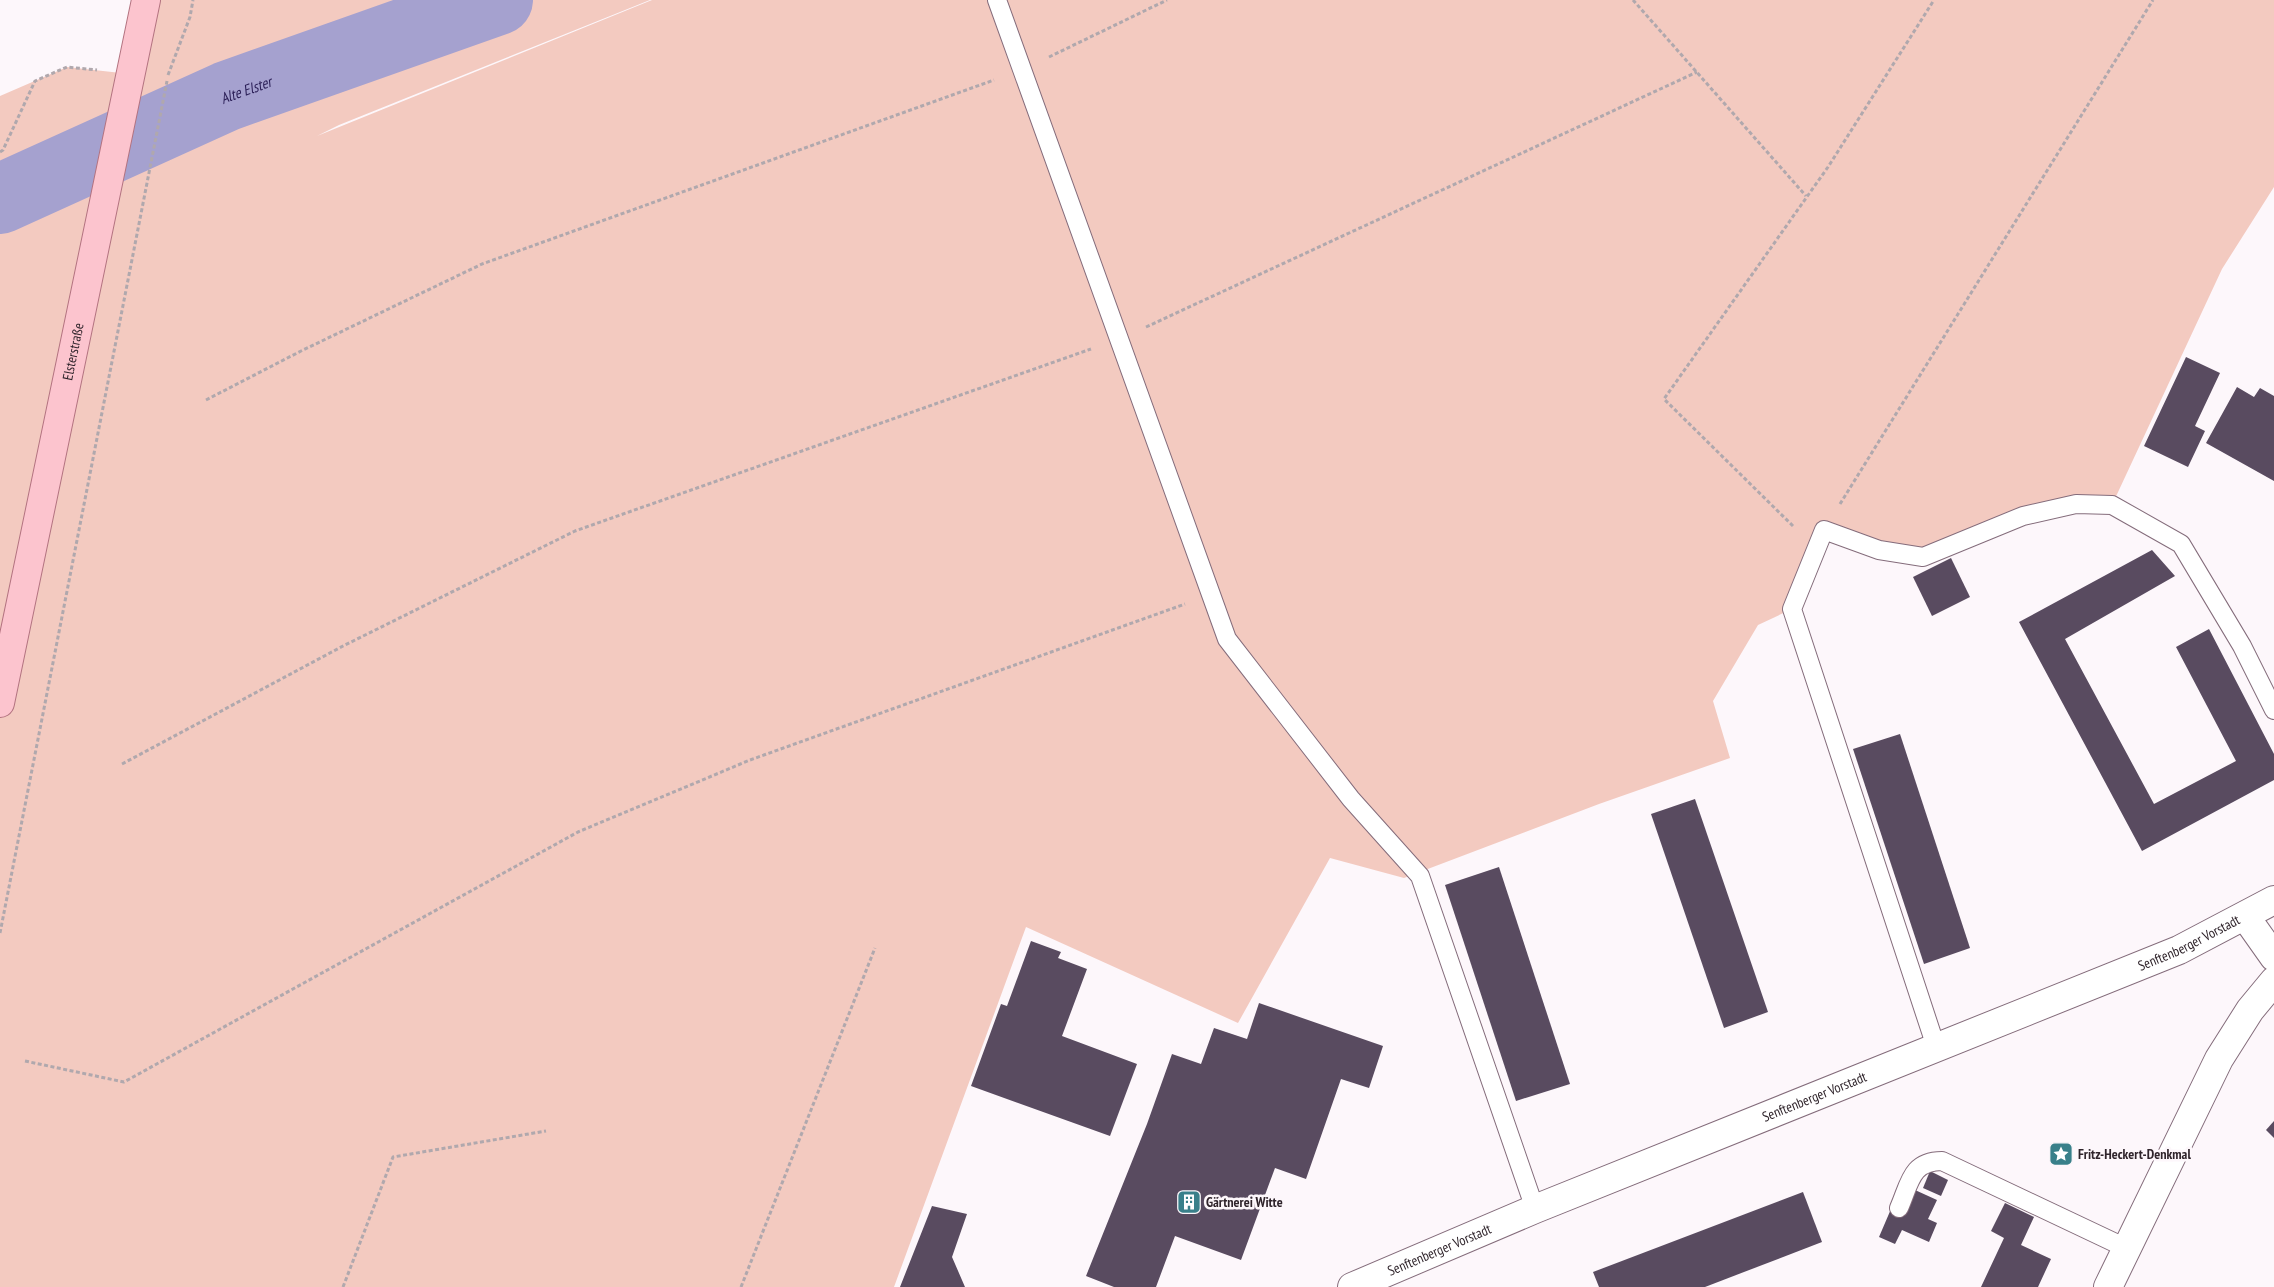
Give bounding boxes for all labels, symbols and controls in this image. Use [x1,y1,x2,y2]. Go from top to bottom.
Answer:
water label: Alte Elster [217,71,276,108]
street label: Elsterstraße [58,321,88,382]
street label: Senftenberger Vorstadt [2135,911,2243,975]
street label: Senftenberger Vorstadt [1759,1068,1869,1126]
place icon: Fritz-Heckert-Denkmal [2048,1141,2074,1167]
place label: Fritz-Heckert-Denkmal [2078,1145,2191,1163]
building icon: Gärtnerei Witte [1176,1189,1202,1215]
place label: Gärtnerei Witte [1206,1193,1283,1211]
street label: Senftenberger Vorstadt [1385,1220,1494,1280]

